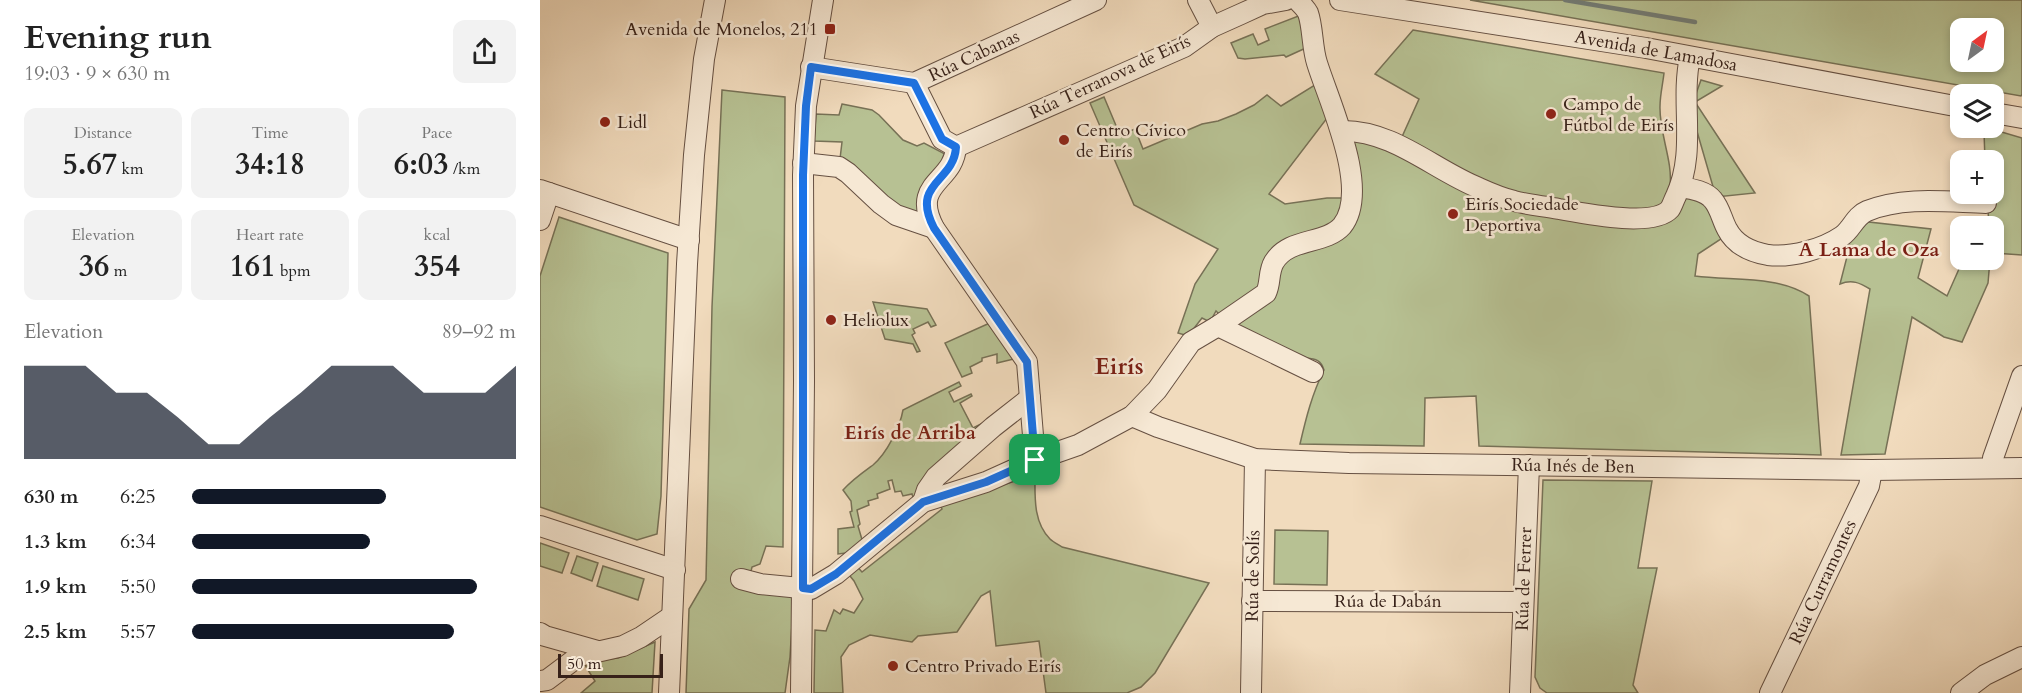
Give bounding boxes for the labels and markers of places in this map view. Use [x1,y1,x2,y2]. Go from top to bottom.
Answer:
place label: Avenida de Monelos, 211 [625,17,818,42]
marker: Avenida de Monelos, 211 [823,22,837,36]
place label: Campo de Fútbol de Eirís [1563,92,1674,138]
marker: Campo de Fútbol de Eirís [1544,107,1558,121]
place label: Lidl [617,110,648,135]
marker: Lidl [598,115,612,129]
place label: Centro Cívico de Eirís [1076,118,1186,164]
marker: Centro Cívico de Eirís [1057,133,1071,147]
place label: Eirís Sociedade Deportiva [1465,192,1579,238]
marker: Eirís Sociedade Deportiva [1446,207,1460,221]
place label: Heliolux [843,308,909,333]
marker: Heliolux [824,313,838,327]
pin [1009,434,1060,485]
place label: Centro Privado Eirís [905,654,1061,679]
marker: Centro Privado Eirís [886,659,900,673]

